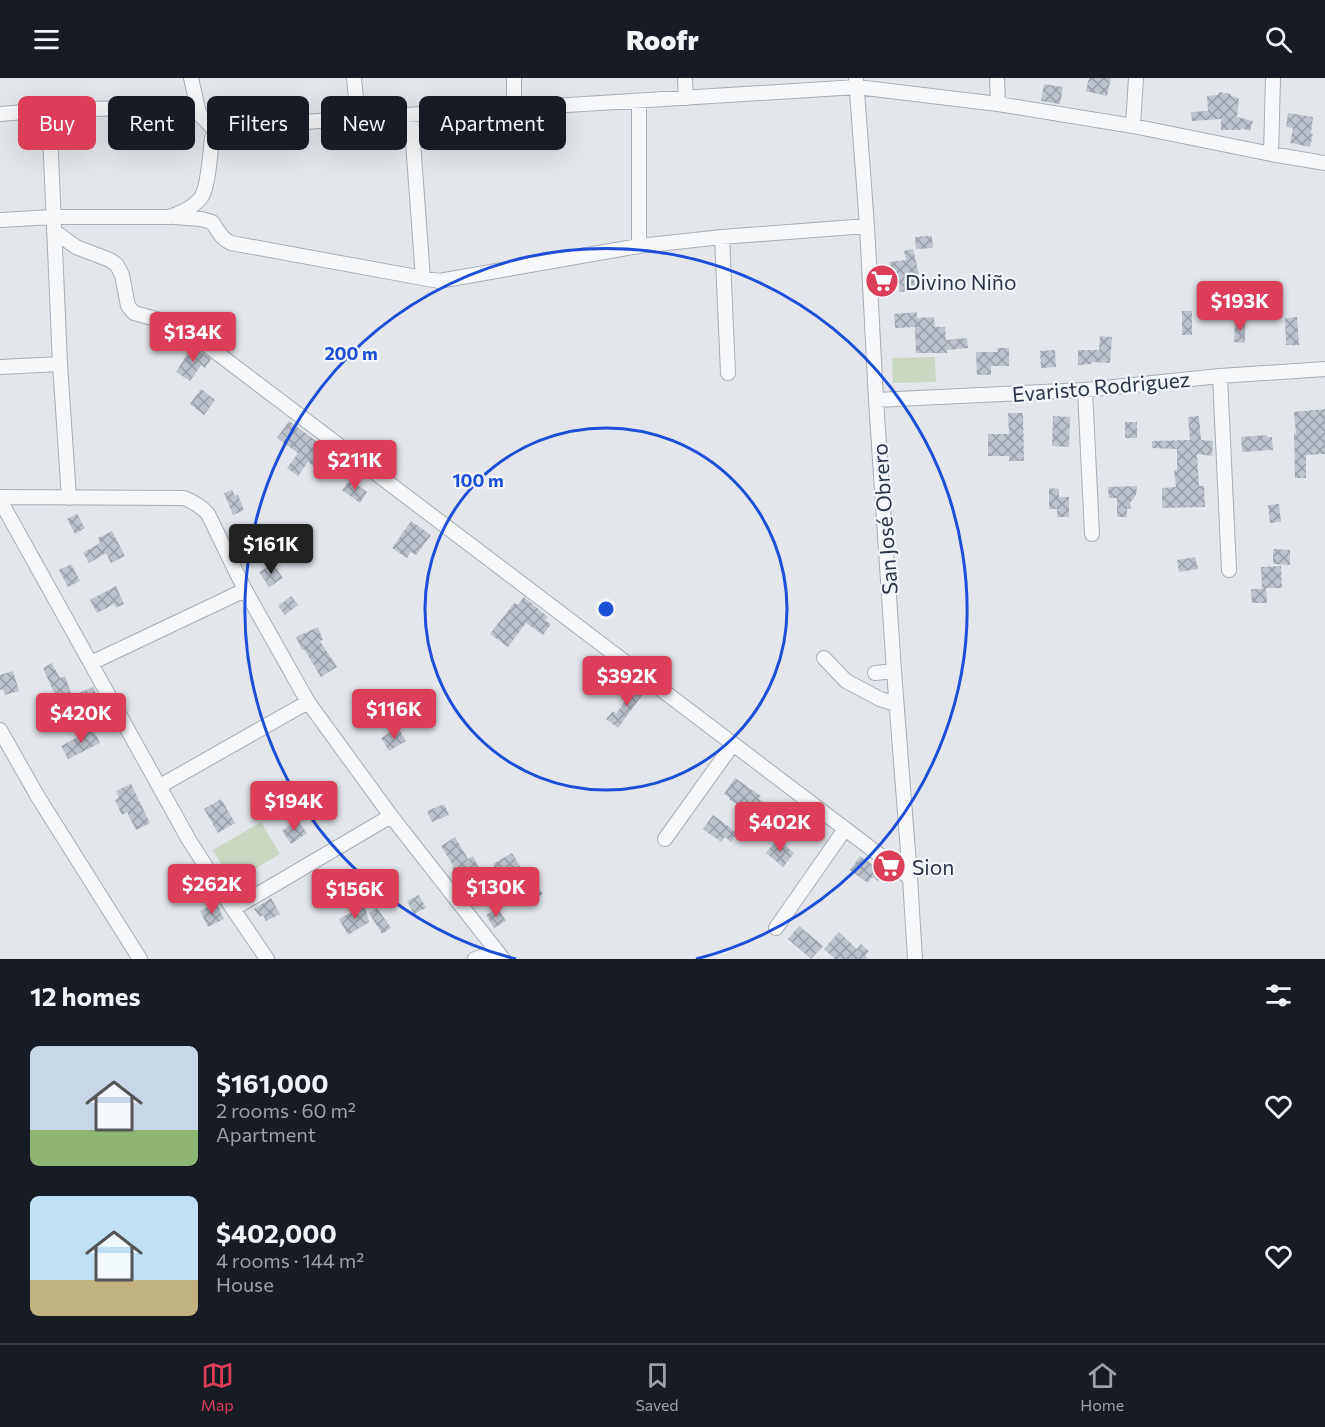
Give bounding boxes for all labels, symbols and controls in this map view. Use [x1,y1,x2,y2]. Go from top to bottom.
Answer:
icon: menu [30,23,63,56]
text: Roofr [626,23,699,56]
icon: search [1262,23,1295,56]
chip: Buy [18,96,96,150]
chip: Rent [108,96,195,150]
chip: Filters [207,96,309,150]
chip: New [321,96,407,150]
chip: Apartment [419,96,566,150]
supermarket icon: Divino Niño [864,263,900,299]
place label: Divino Niño [905,269,1016,294]
pin: $193K [1198,281,1282,332]
text: $193K [1211,288,1269,312]
pin: $134K [151,312,235,363]
text: $134K [164,319,222,343]
text: 200 m [324,342,378,364]
street label: Evaristo Rodriguez [1011,366,1191,406]
pin: $211K [313,440,397,491]
street label: San José Obrero [866,442,902,596]
text: $211K [328,447,382,471]
text: 100 m [452,469,504,491]
pin: $161K [229,524,313,575]
text: $161K [243,531,299,555]
centre of rings [596,599,616,619]
pin: $392K [585,656,669,707]
text: $392K [597,663,657,687]
pin: $116K [352,689,436,740]
pin: $420K [39,693,123,744]
text: $116K [366,696,422,720]
text: $420K [50,700,112,724]
pin: $194K [252,781,336,832]
text: $194K [264,788,324,812]
pin: $402K [738,802,822,853]
text: $402K [749,809,811,833]
supermarket icon: Sion [871,848,907,884]
place label: Sion [912,854,954,879]
pin: $262K [170,864,254,915]
pin: $130K [454,867,538,918]
pin: $156K [313,869,397,920]
text: $262K [182,871,242,895]
text: $130K [466,874,526,898]
text: $156K [326,876,384,900]
icon: filters [1262,979,1295,1012]
text: 12 homes [30,980,141,1011]
text: $161,000 [216,1067,328,1098]
icon: home [78,1070,150,1142]
icon: heart [1262,1090,1295,1123]
text: 2 rooms · 60 m² [216,1098,356,1122]
text: Apartment [216,1122,316,1146]
text: $402,000 [216,1217,337,1248]
icon: home [78,1220,150,1292]
icon: heart [1262,1240,1295,1273]
text: 4 rooms · 144 m² [216,1248,364,1272]
text: House [216,1272,274,1296]
tab: Map [201,1359,234,1414]
tab: Saved [635,1359,679,1414]
tab: Home [1080,1359,1124,1414]

